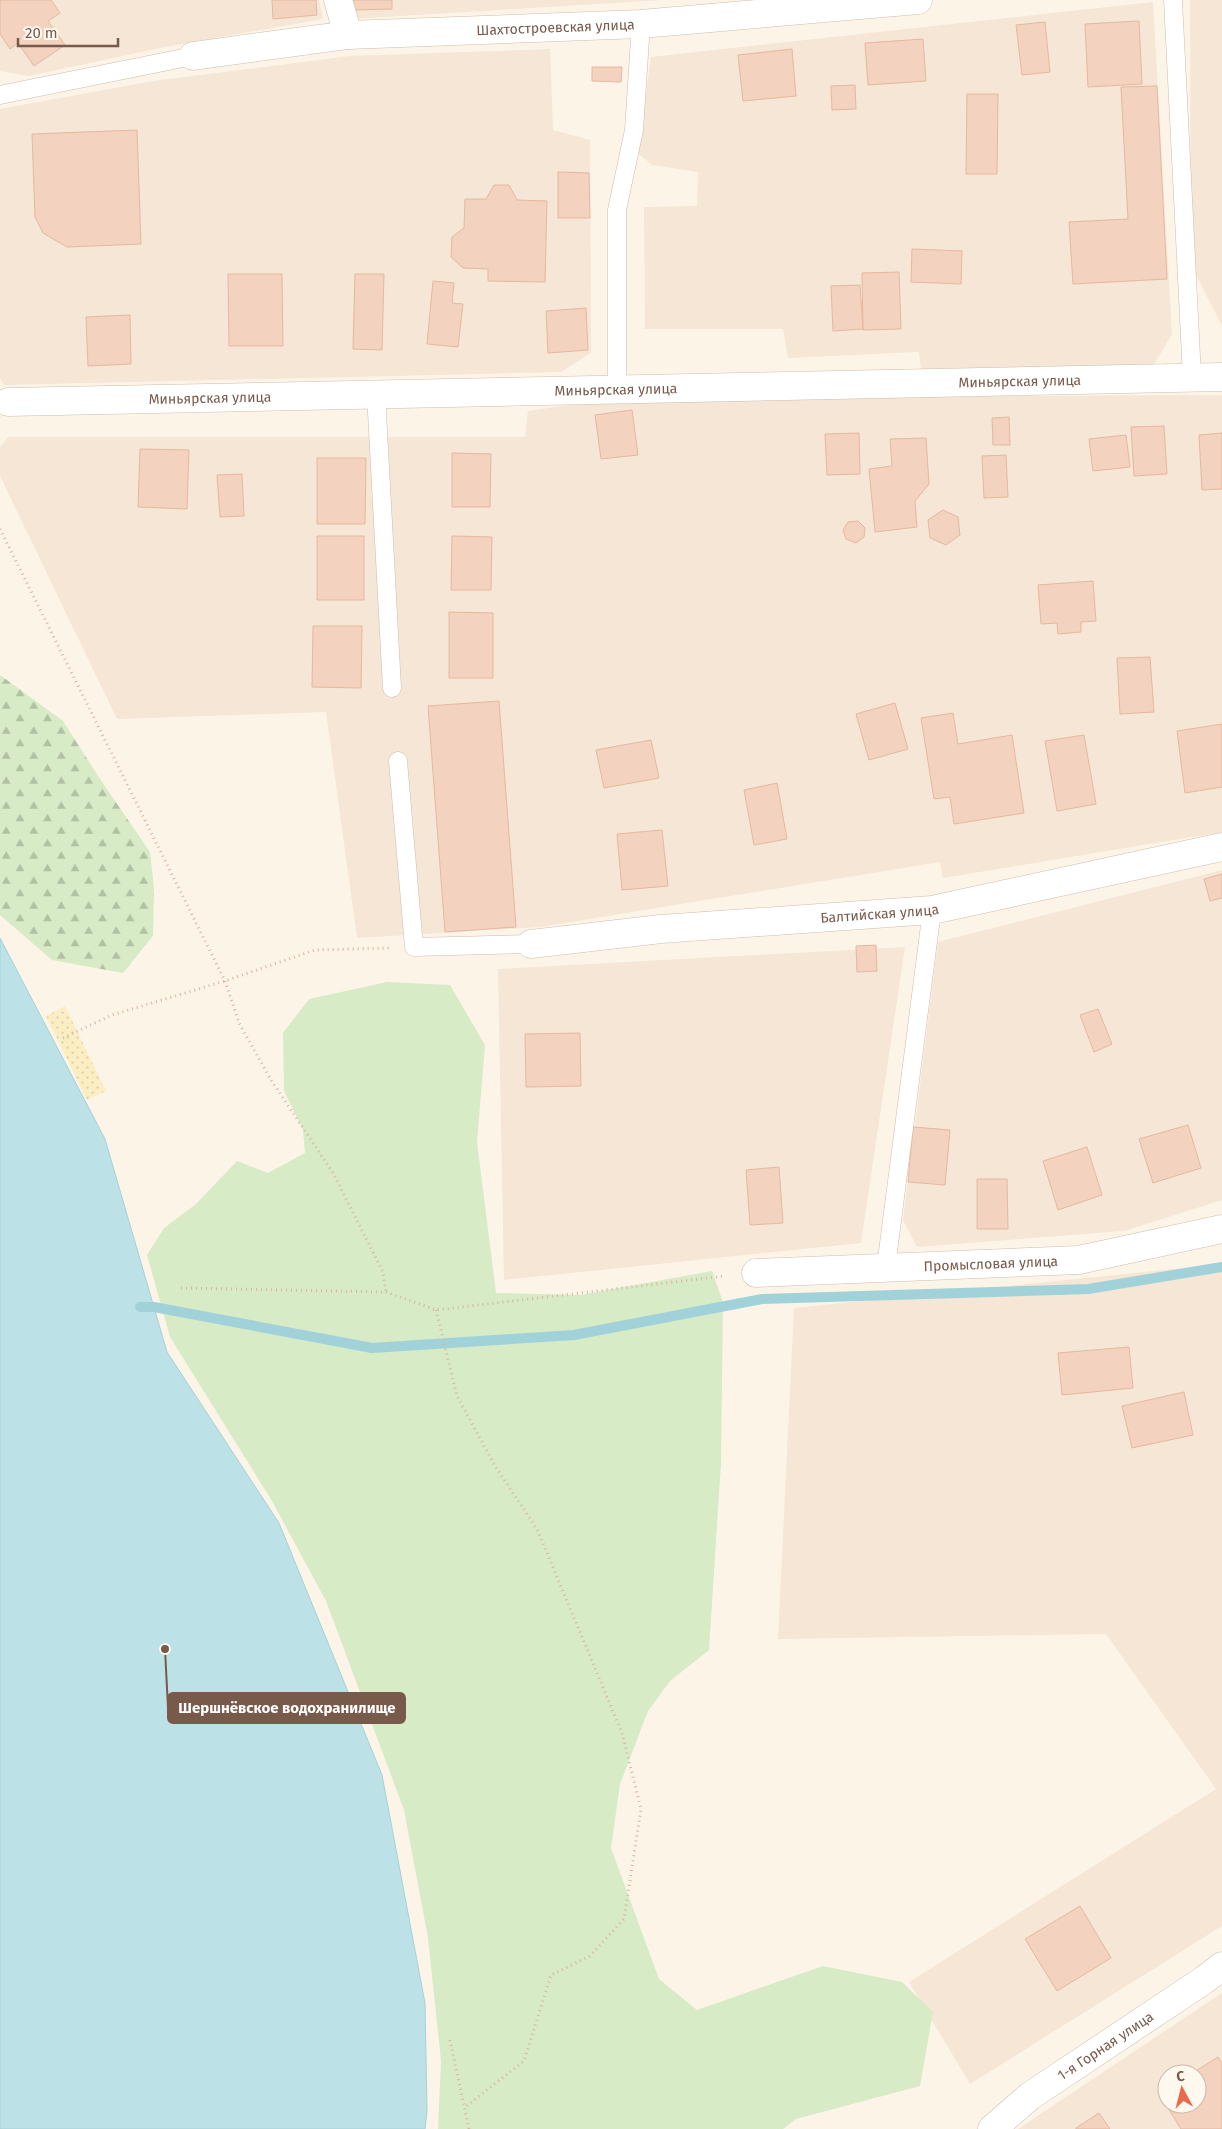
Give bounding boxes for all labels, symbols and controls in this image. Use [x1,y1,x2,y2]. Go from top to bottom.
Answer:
scale bar [18,15,118,47]
street label: Шахтостроевская улица [476,16,635,39]
text: 20 m [25,24,58,42]
street label: Миньярская улица [958,372,1081,391]
street label: Миньярская улица [554,380,677,400]
street label: Миньярская улица [148,389,271,408]
street label: Балтийская улица [820,901,941,927]
street label: Промысловая улица [923,1253,1058,1275]
callout: Шершнёвское водохранилище [168,1693,405,1723]
text: Шершнёвское водохранилище [178,1699,396,1717]
street label: 1-я Горная улица [1055,2008,1157,2084]
north arrow [1157,2064,1207,2114]
text: С [1175,2068,1186,2086]

